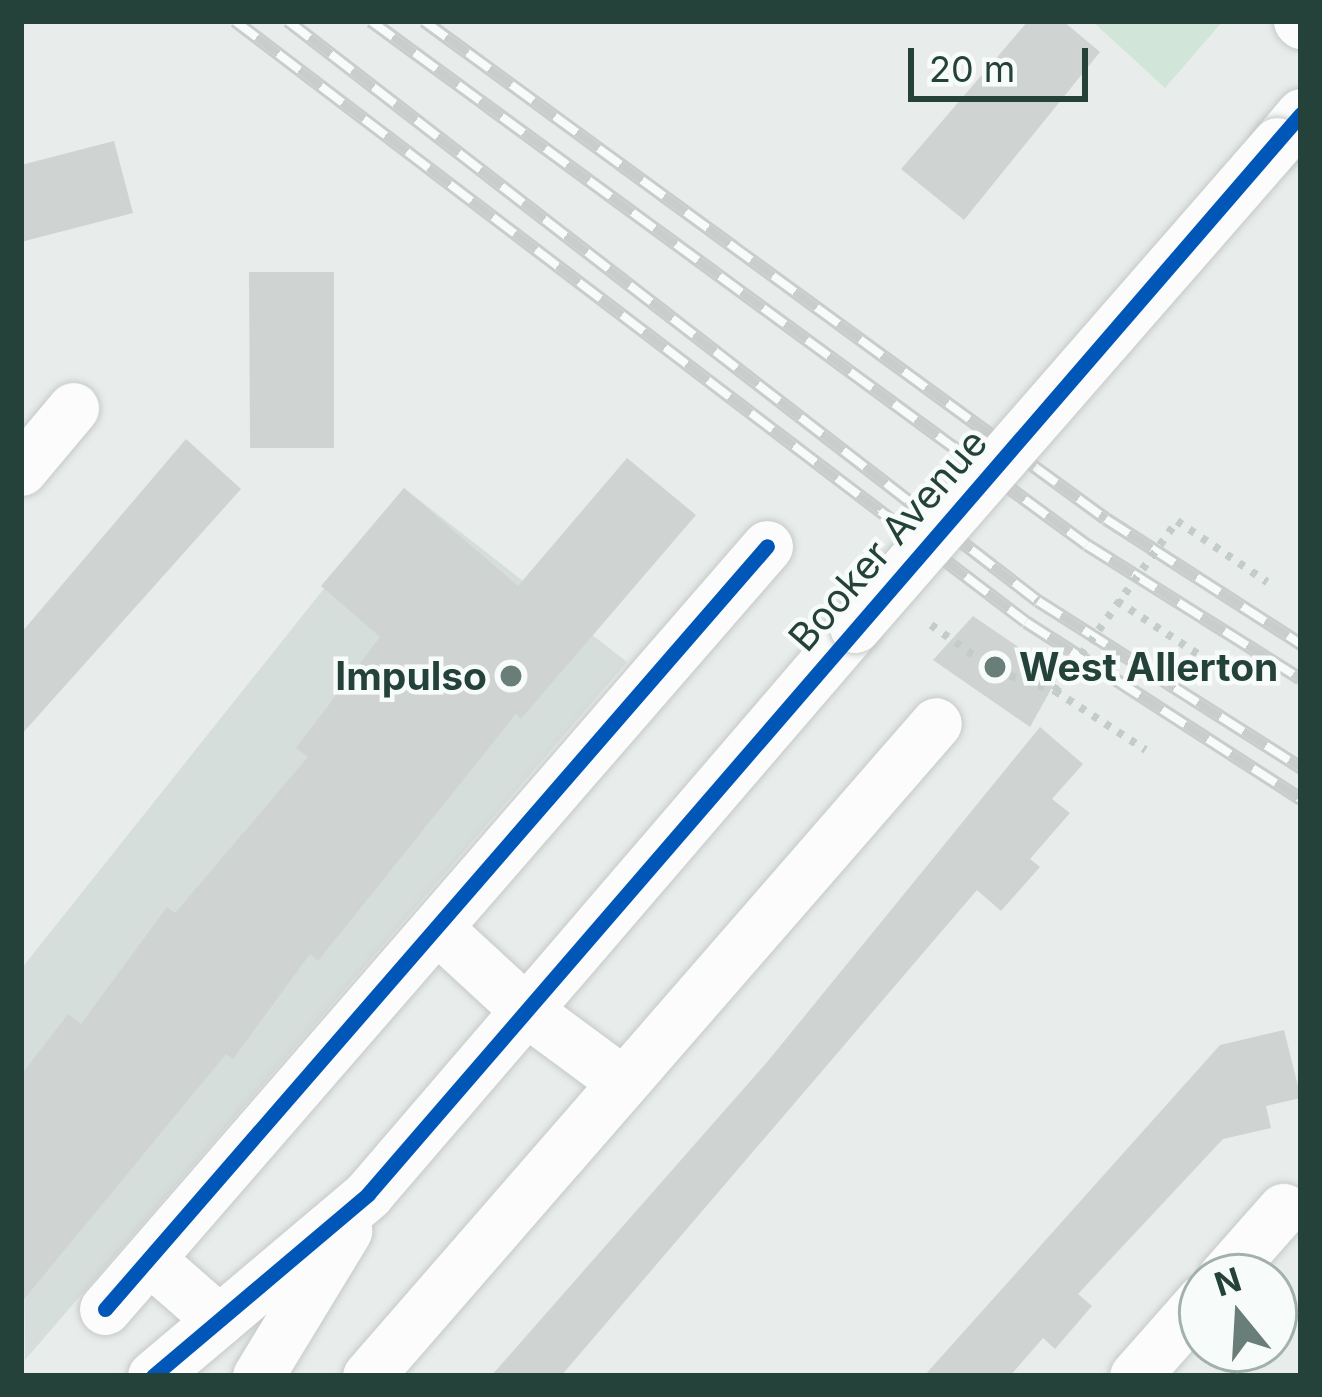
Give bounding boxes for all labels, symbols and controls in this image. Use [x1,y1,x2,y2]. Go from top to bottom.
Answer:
scale bar [914,24,1094,98]
text: 20 m [929,47,1015,91]
street label: Booker Avenue [779,420,997,660]
place label: West Allerton [1019,644,1278,690]
place label: Impulso [335,653,487,699]
marker: West Allerton [982,654,1008,680]
marker: Impulso [498,663,524,689]
north arrow [1178,1253,1298,1373]
text: N [1210,1259,1246,1305]

